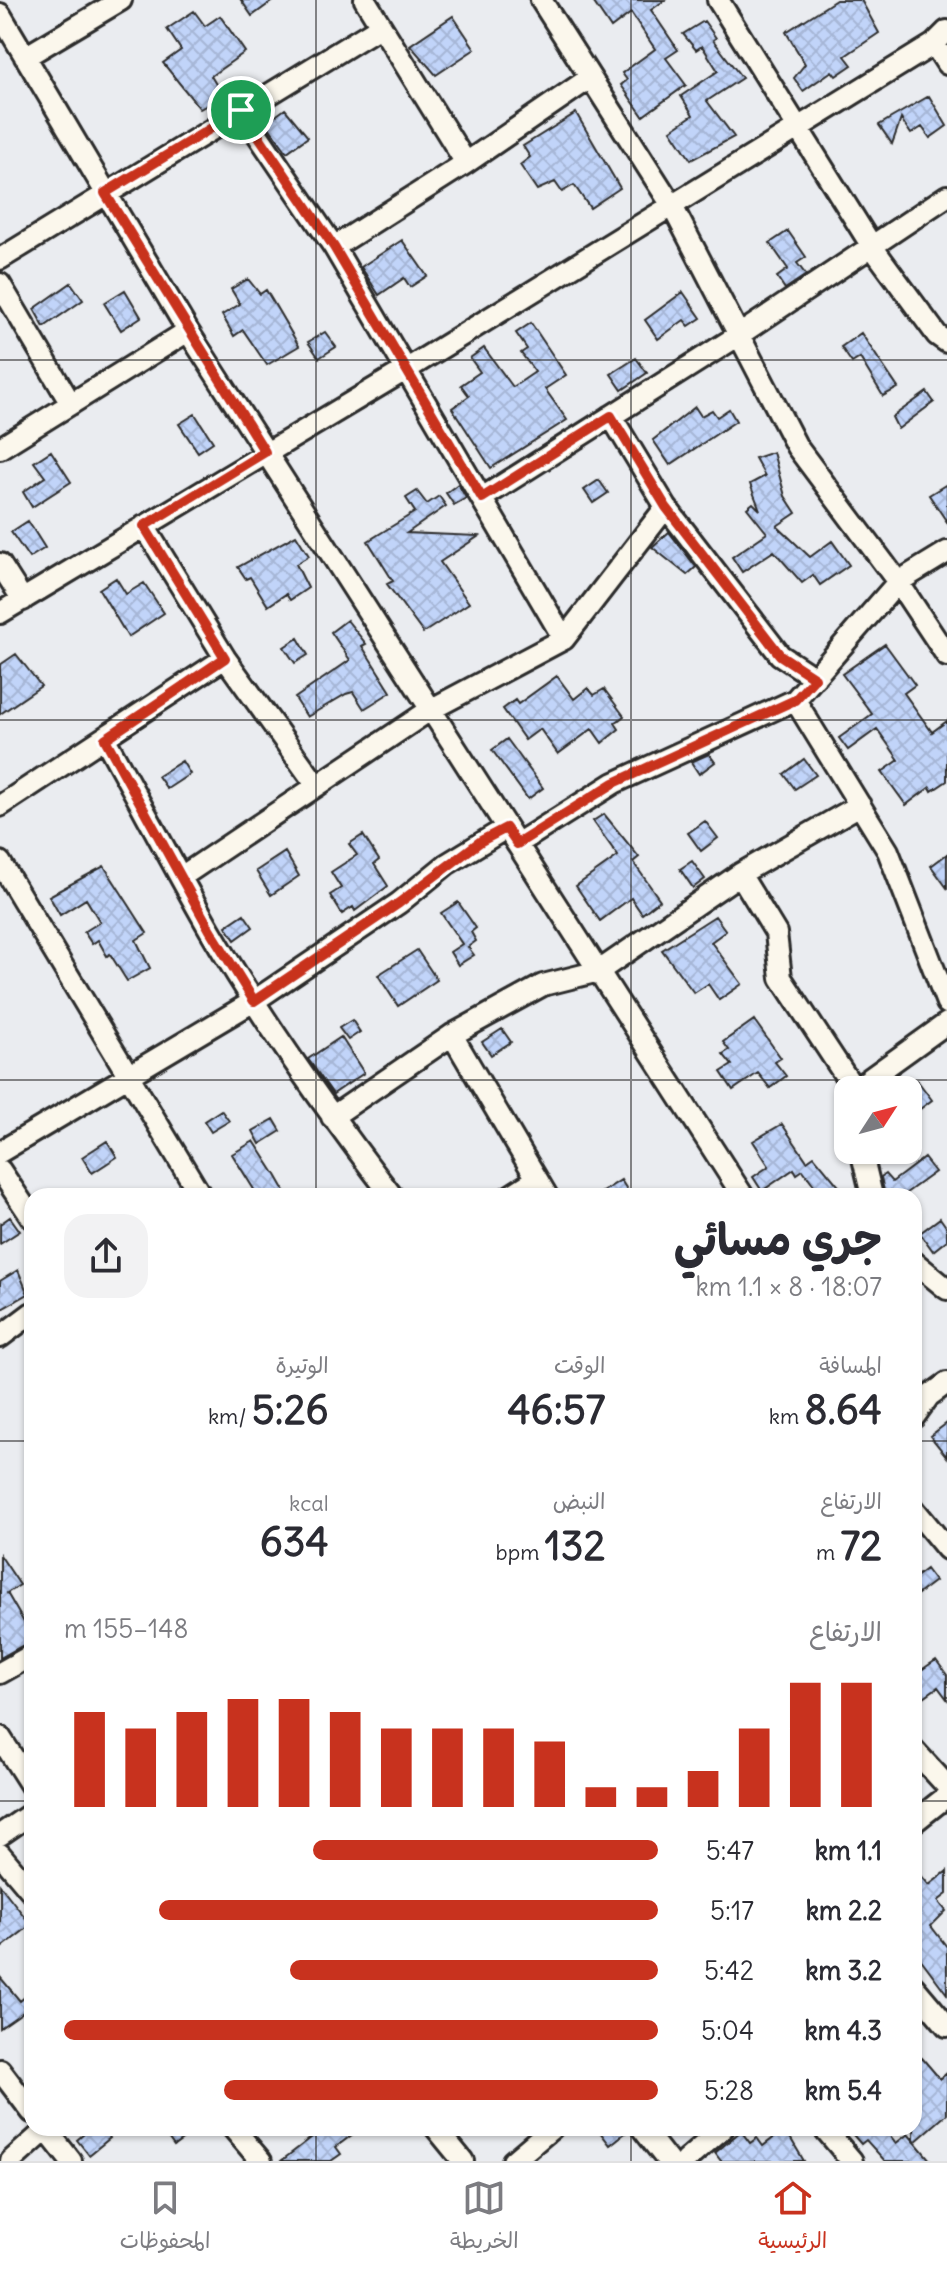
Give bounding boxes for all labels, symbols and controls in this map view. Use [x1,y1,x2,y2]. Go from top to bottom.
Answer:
pin [207,76,275,144]
icon: arrive [219,88,263,132]
north arrow [834,1076,922,1164]
map controls [834,1076,922,1164]
text: جري مسائي [674,1212,882,1267]
button: share [64,1214,148,1298]
text: 18:07 · 8 × 1.1 km [695,1270,882,1303]
text: الوتيرة [276,1351,329,1379]
text: الوقت [554,1351,605,1379]
text: المسافة [819,1351,882,1379]
text: 5:26 [252,1385,329,1435]
text: 46:57 [508,1385,605,1435]
text: 8.64 [804,1385,882,1435]
text: /km [208,1402,252,1430]
text: km [769,1402,804,1430]
text: النبض [553,1487,605,1515]
text: الارتفاع [820,1487,882,1515]
text: kcal [289,1489,329,1517]
text: 634 [260,1517,329,1567]
text: 132 [545,1521,605,1571]
text: 72 [840,1521,882,1571]
text: bpm [496,1538,545,1566]
text: m [816,1538,840,1566]
text: 148–155 m [64,1612,188,1645]
text: الارتفاع [809,1615,882,1648]
text: 5:47 [706,1834,754,1867]
text: 1.1 km [815,1834,882,1867]
text: 5:17 [710,1894,754,1927]
text: 2.2 km [806,1894,882,1927]
text: 5:42 [704,1954,754,1987]
text: 3.2 km [805,1954,882,1987]
text: 5:04 [701,2014,754,2047]
text: 4.3 km [805,2014,882,2047]
text: 5:28 [704,2074,754,2107]
text: 5.4 km [805,2074,882,2107]
tab: المحفوظات [120,2176,210,2260]
tab: الخريطة [450,2176,519,2260]
tab: الرئيسية [758,2176,827,2260]

